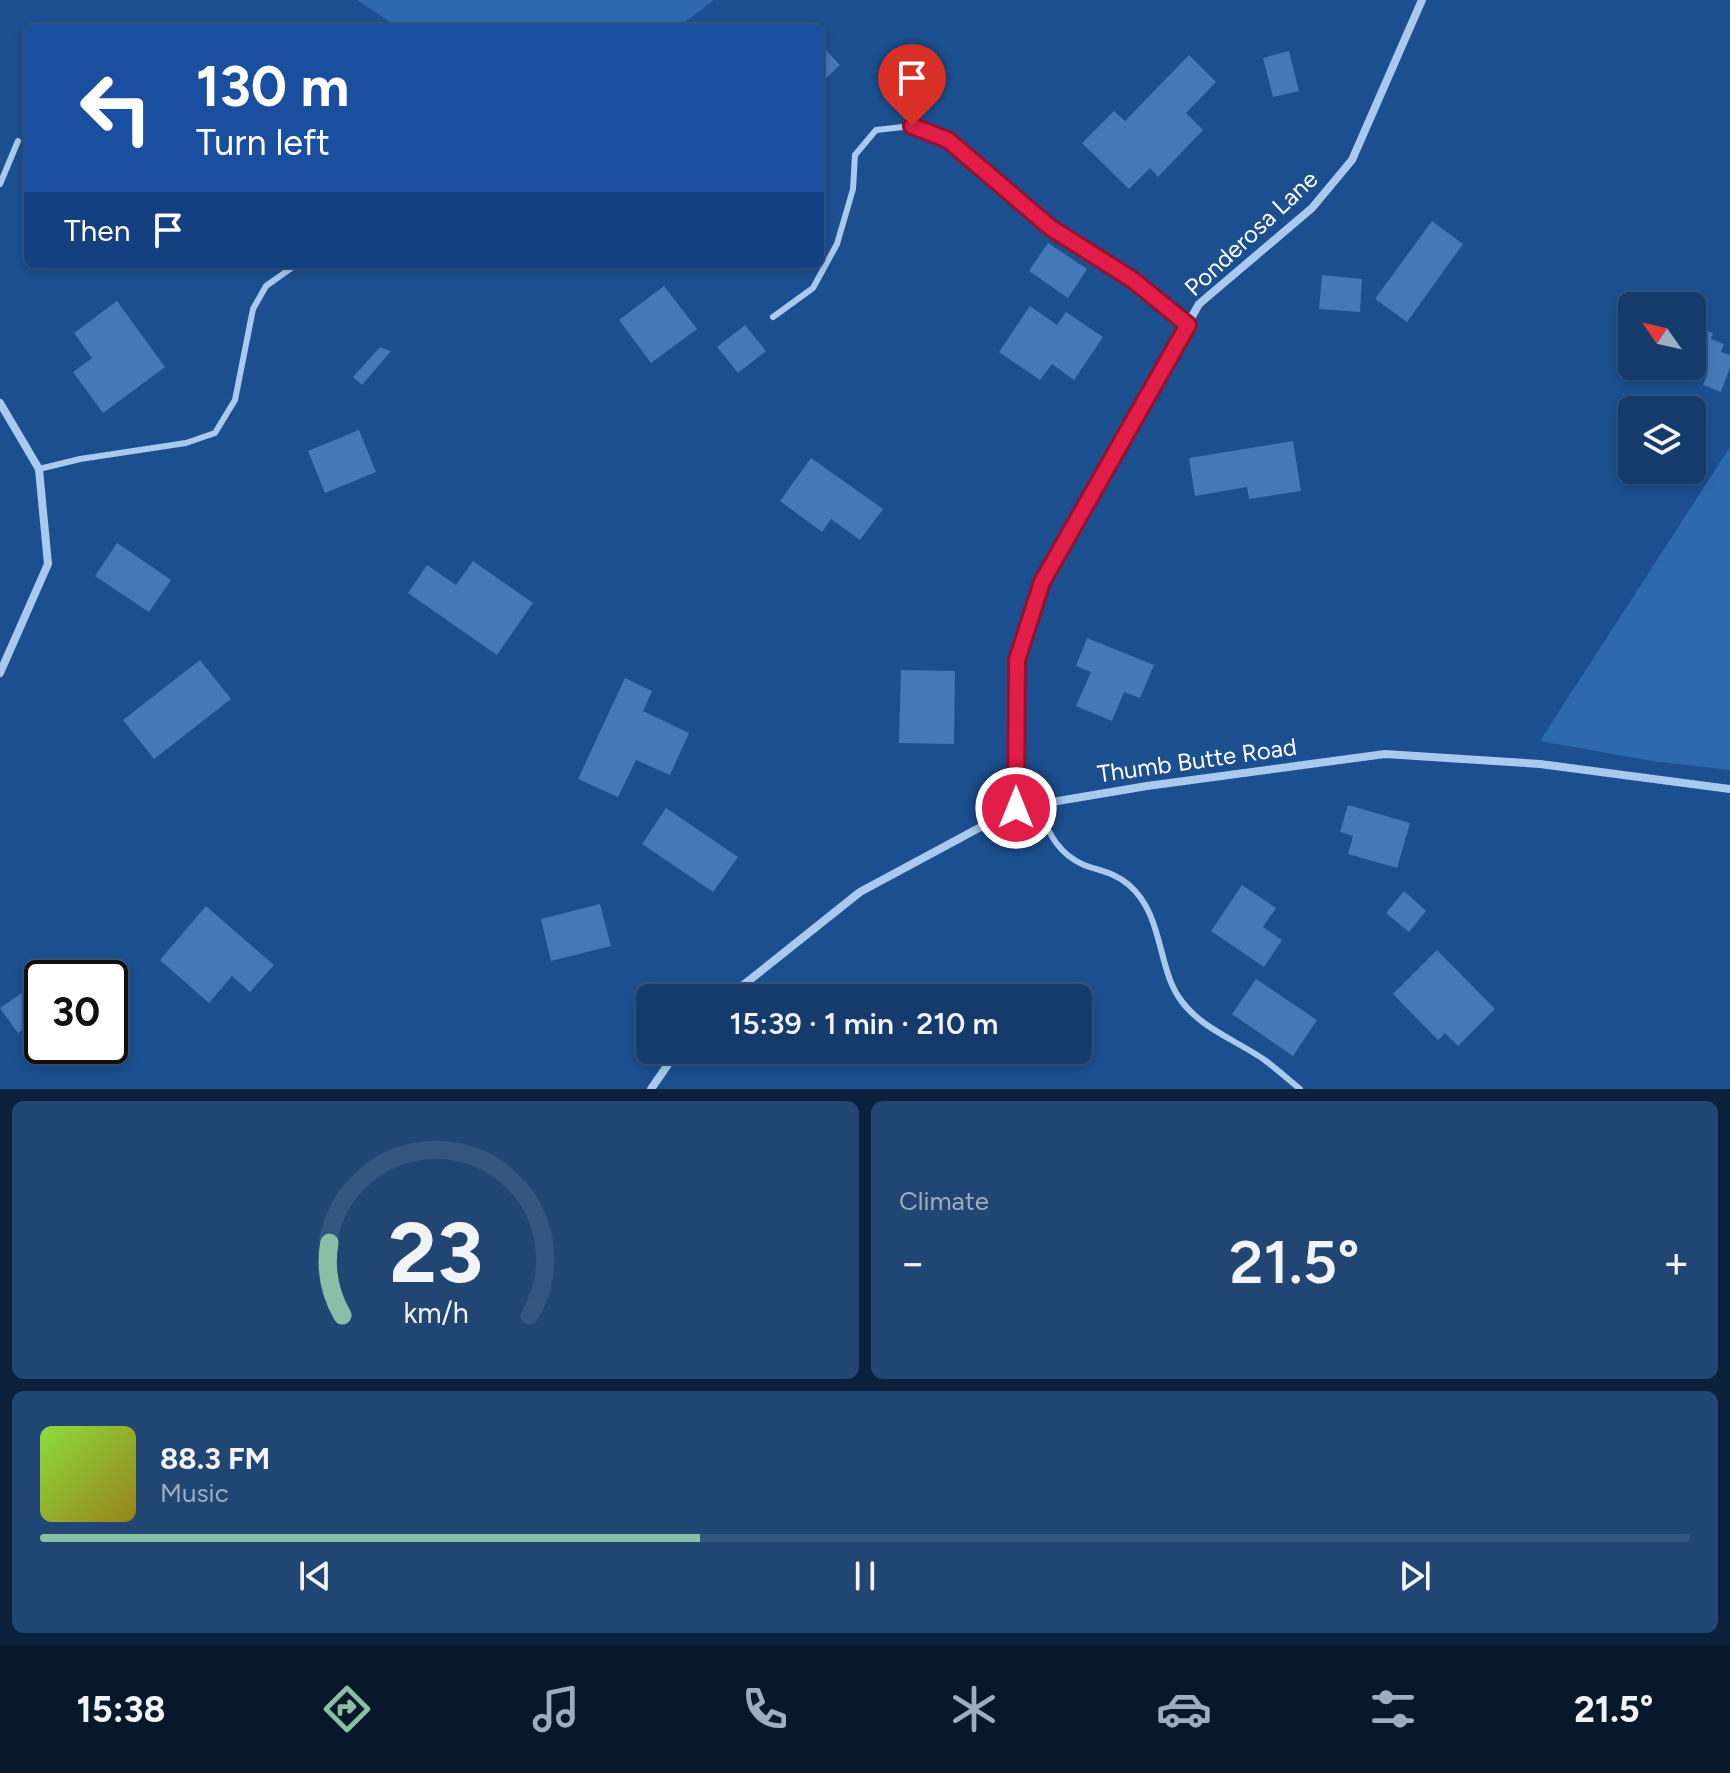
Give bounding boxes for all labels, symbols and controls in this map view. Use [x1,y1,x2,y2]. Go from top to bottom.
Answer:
pin [878,44,946,126]
text: 130 m [196,53,349,120]
icon: left [64,56,168,160]
icon: arrive [890,56,934,100]
text: Turn left [196,121,330,164]
street label: Ponderosa Lane [1179,164,1323,302]
icon: arrive [146,208,190,252]
text: Then [64,212,130,249]
north arrow [1618,292,1706,380]
map controls [1618,292,1706,484]
button: layers [1618,396,1706,484]
street label: Thumb Butte Road [1096,732,1298,788]
position arrow [974,766,1058,850]
speed limit sign: 30 [24,960,128,1064]
text: 15:39 · 1 min · 210 m [730,1005,998,1042]
text: Climate [899,1185,989,1217]
text: 23 [388,1203,483,1303]
text: 21.5° [1229,1226,1360,1298]
text: − [899,1236,926,1289]
text: + [1663,1236,1690,1289]
text: km/h [403,1296,468,1330]
text: 88.3 FM [160,1440,270,1477]
text: Music [160,1477,229,1509]
icon: previous [293,1554,337,1598]
icon: pause [843,1554,887,1598]
icon: next [1393,1554,1437,1598]
icon: directions [319,1681,375,1737]
icon: music [528,1681,584,1737]
icon: phone [737,1681,793,1737]
icon: climate [946,1681,1002,1737]
icon: car [1156,1681,1212,1737]
icon: filters [1365,1681,1421,1737]
text: 15:38 [77,1688,166,1731]
text: 21.5° [1574,1688,1653,1731]

